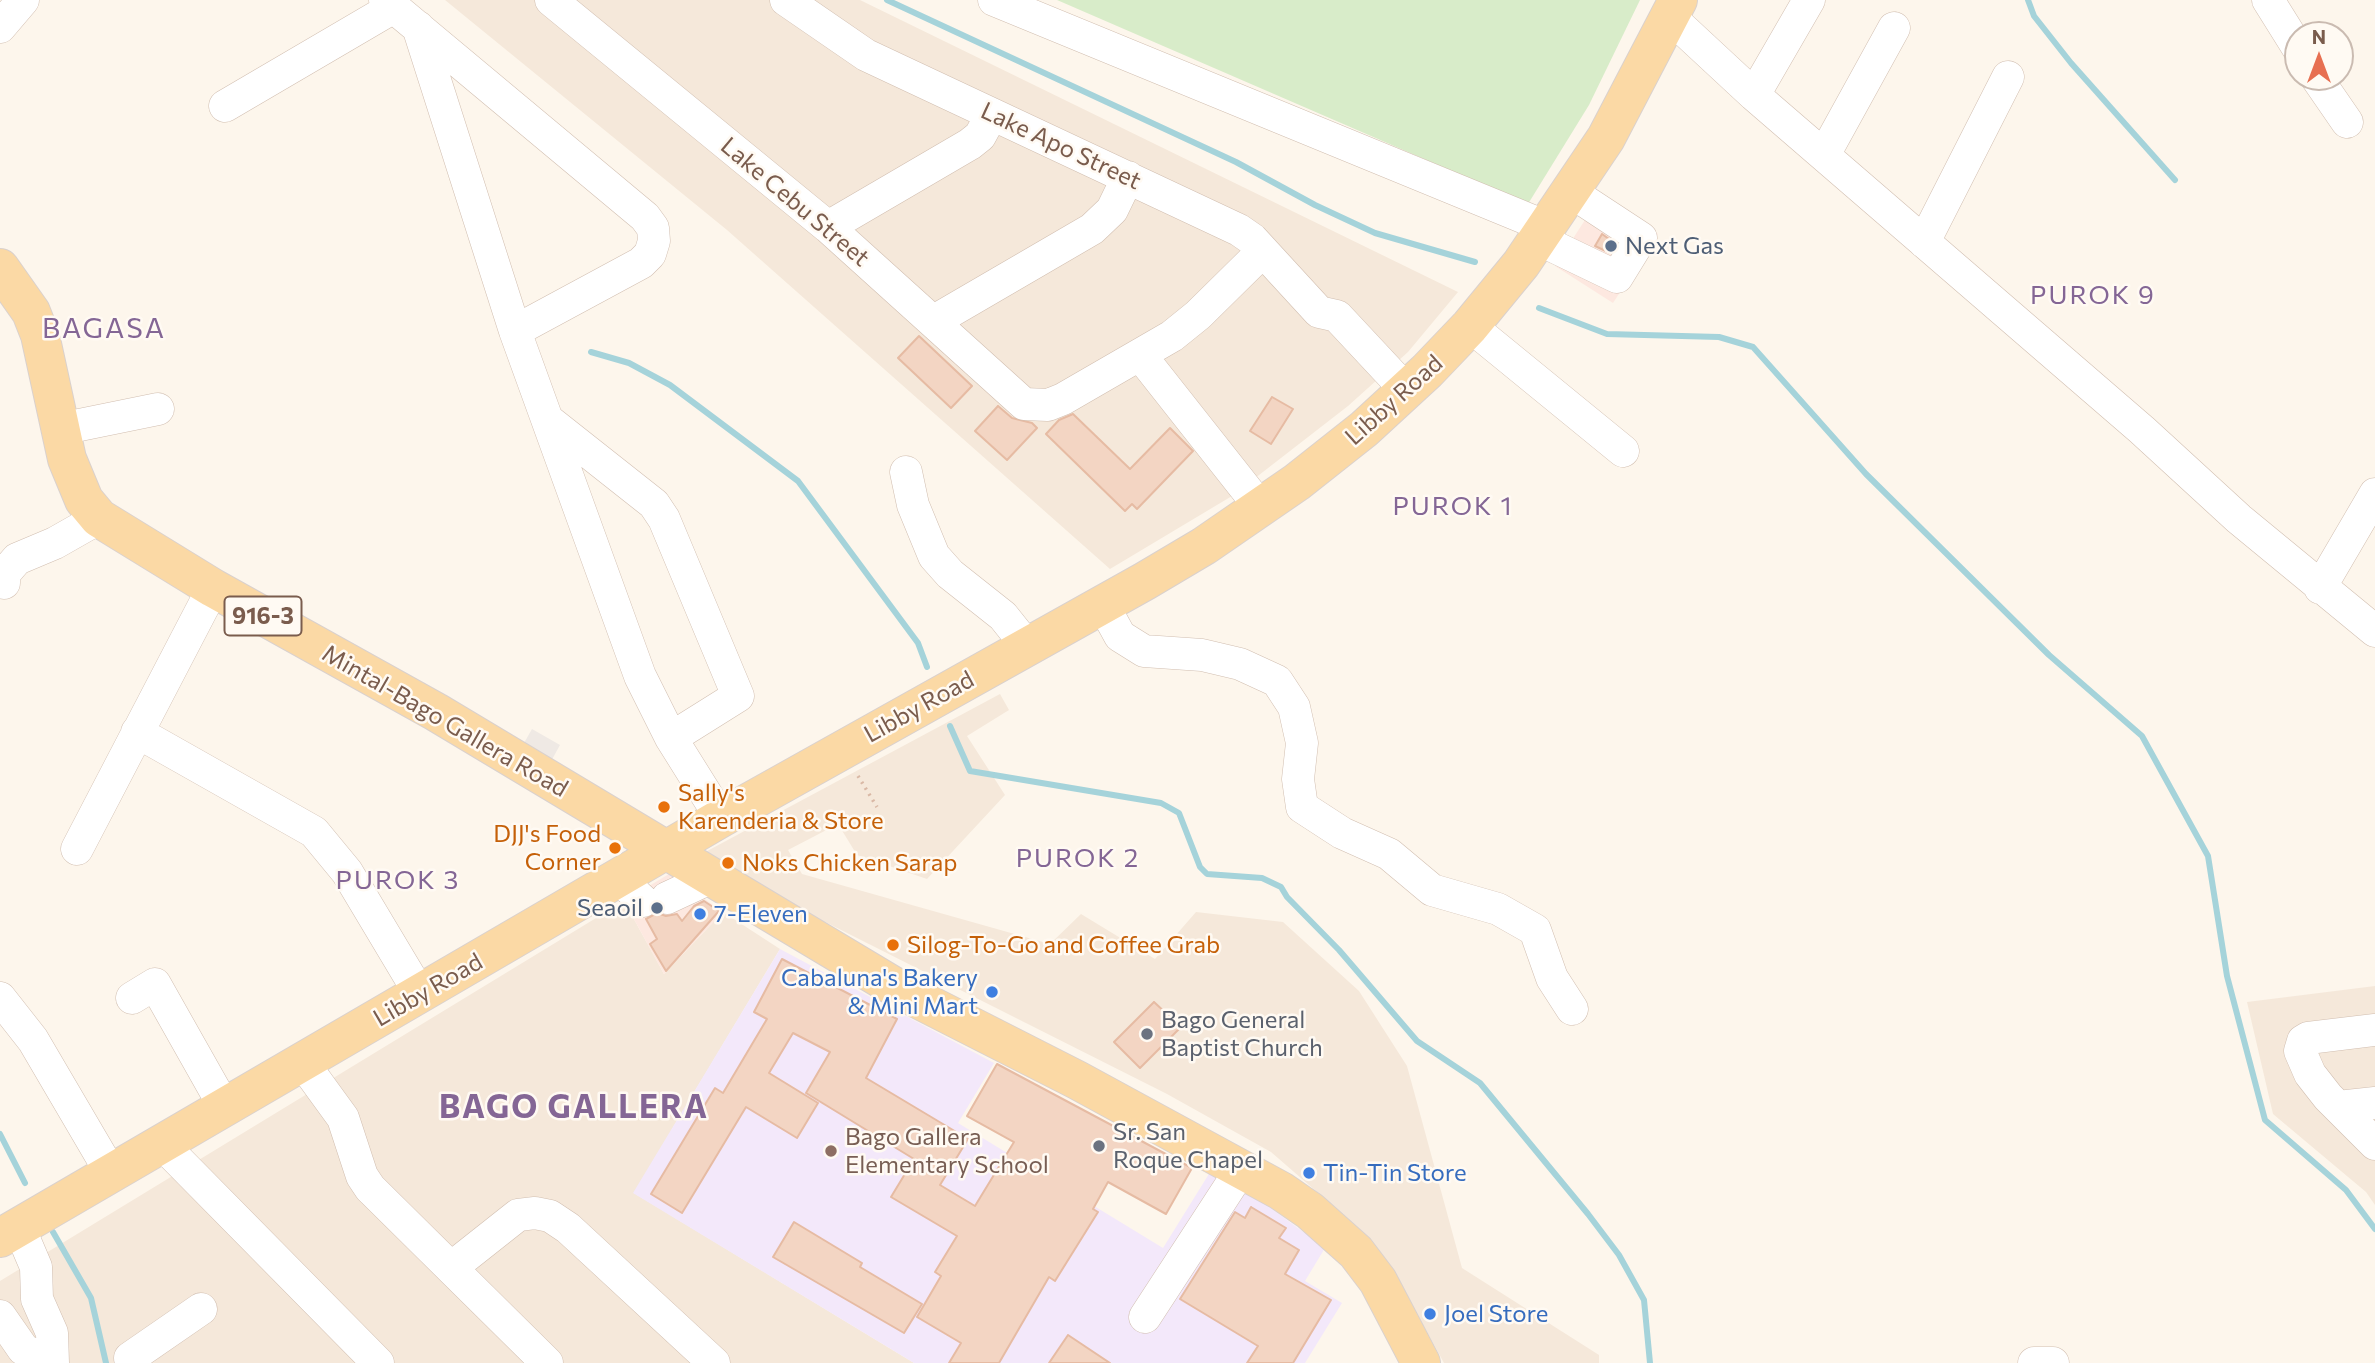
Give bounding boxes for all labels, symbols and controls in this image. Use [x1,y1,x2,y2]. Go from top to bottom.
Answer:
north arrow [2284,21,2354,91]
text: N [2312,25,2326,48]
street label: Lake Apo Street [976,96,1146,196]
street label: Lake Cebu Street [715,131,875,273]
place label: Next Gas [1625,232,1724,260]
marker: Next Gas [1603,238,1619,254]
district label: PUROK 9 [2031,279,2155,311]
district label: BAGASA [43,312,165,346]
street label: Libby Road [1339,349,1449,451]
district label: PUROK 1 [1393,490,1513,522]
road number: 916-3 [224,596,302,636]
street label: Mintal-Bago Gallera Road [317,639,573,803]
street label: Libby Road [859,665,979,749]
place label: Sally's Karenderia & Store [678,779,884,835]
marker: Sally's Karenderia & Store [656,799,672,815]
place label: DJJ's Food Corner [493,820,601,876]
marker: DJJ's Food Corner [607,840,623,856]
district label: PUROK 2 [1017,842,1139,874]
place label: Noks Chicken Sarap [742,849,957,877]
marker: Noks Chicken Sarap [720,855,736,871]
district label: PUROK 3 [336,864,460,896]
place label: Seaoil [577,894,643,922]
marker: Seaoil [649,900,665,916]
place label: 7-Eleven [714,900,808,928]
marker: 7-Eleven [692,906,708,922]
place label: Silog-To-Go and Coffee Grab [907,931,1220,959]
marker: Silog-To-Go and Coffee Grab [885,937,901,953]
street label: Libby Road [368,947,488,1033]
place label: Cabaluna's Bakery & Mini Mart [781,964,978,1020]
marker: Cabaluna's Bakery & Mini Mart [984,984,1000,1000]
place label: Bago General Baptist Church [1161,1006,1323,1062]
marker: Bago General Baptist Church [1139,1026,1155,1042]
district label: BAGO GALLERA [440,1088,708,1126]
place label: Sr. San Roque Chapel [1113,1118,1263,1174]
place label: Bago Gallera Elementary School [845,1123,1049,1179]
marker: Sr. San Roque Chapel [1091,1138,1107,1154]
marker: Bago Gallera Elementary School [823,1143,839,1159]
place label: Tin-Tin Store [1323,1159,1467,1187]
marker: Tin-Tin Store [1301,1165,1317,1181]
place label: Joel Store [1444,1300,1548,1328]
marker: Joel Store [1422,1306,1438,1322]

